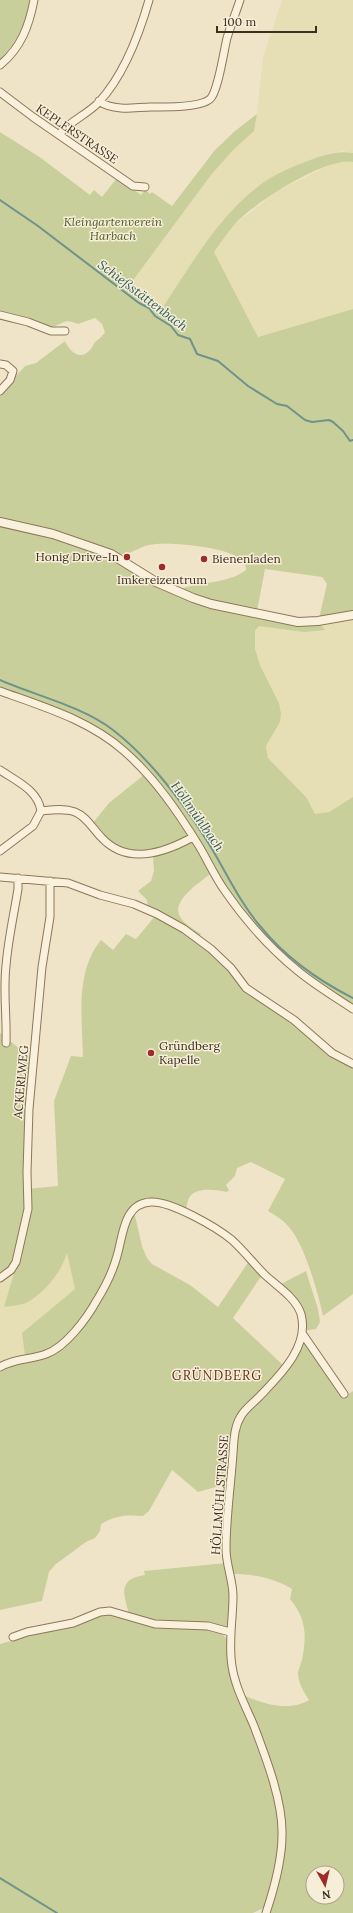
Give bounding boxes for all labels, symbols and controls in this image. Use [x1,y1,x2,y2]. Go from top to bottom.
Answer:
scale bar [217,8,316,34]
text: 100 m [223,14,256,29]
street label: KEPLERSTRASSE [33,101,121,167]
park label: Kleingartenverein Harbach [64,214,163,243]
water label: Schießstättenbach [94,256,191,335]
place label: Honig Drive-In [36,549,119,564]
place label: Bienenladen [212,551,281,566]
marker: Honig Drive-In [122,552,132,562]
marker: Bienenladen [199,554,209,564]
marker: Imkereizentrum [157,562,167,572]
place label: Imkereizentrum [117,572,207,587]
water label: Höllmühlbach [167,778,228,855]
place label: Gründberg Kapelle [159,1038,221,1067]
street label: ACKERLWEG [10,1045,31,1120]
marker: Gründberg Kapelle [146,1048,156,1058]
district label: GRÜNDBERG [172,1367,262,1384]
street label: HÖLLMÜHLSTRASSE [208,1435,231,1555]
north arrow [305,1865,345,1905]
text: N [321,1887,332,1902]

